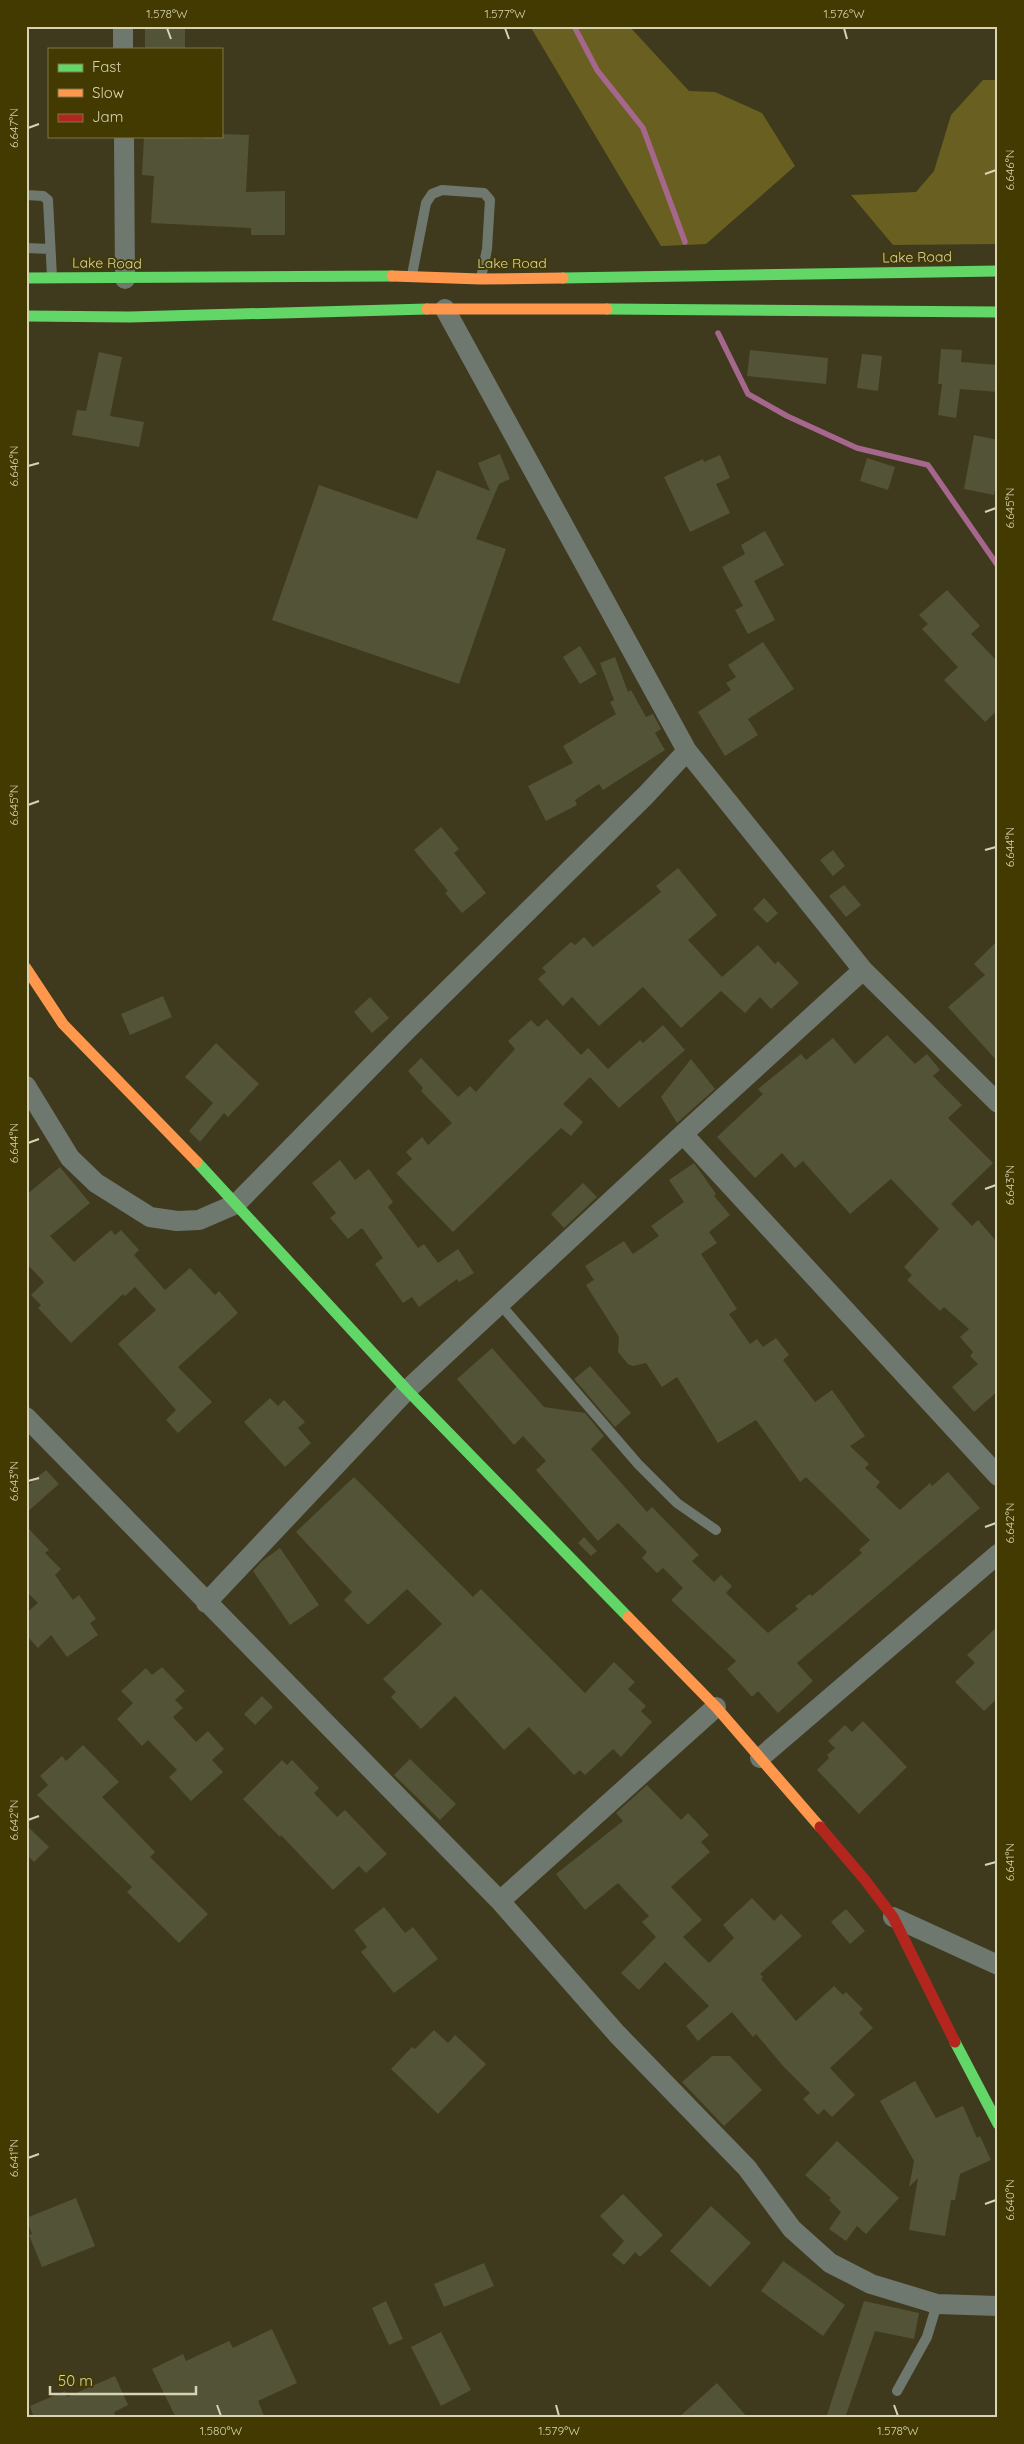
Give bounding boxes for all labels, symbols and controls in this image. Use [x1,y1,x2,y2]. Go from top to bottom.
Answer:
text: 1.578°W [146,6,188,21]
text: 1.577°W [484,6,526,21]
text: 1.576°W [824,6,865,21]
legend [48,48,222,138]
text: Fast [92,57,121,76]
text: Slow [92,83,124,102]
text: Jam [92,107,123,126]
text: 6.647°N [6,108,21,148]
text: 6.646°N [1002,150,1017,190]
street label: Lake Road [882,247,952,267]
street label: Lake Road [72,253,142,273]
street label: Lake Road [477,254,547,272]
text: 6.646°N [6,446,21,486]
text: 6.645°N [1002,488,1017,528]
text: 6.645°N [6,785,21,825]
text: 6.644°N [1002,827,1017,867]
text: 6.644°N [6,1123,21,1163]
text: 6.643°N [1002,1165,1017,1205]
text: 6.643°N [6,1461,21,1501]
text: 6.642°N [1002,1503,1017,1543]
text: 6.642°N [6,1800,21,1840]
text: 6.641°N [1002,1843,1017,1881]
text: 6.641°N [6,2139,21,2177]
text: 6.640°N [1002,2179,1017,2221]
scale bar [50,2364,196,2396]
text: 50 m [58,2371,93,2390]
text: 1.580°W [200,2423,243,2438]
text: 1.579°W [538,2423,580,2438]
text: 1.578°W [877,2423,919,2438]

